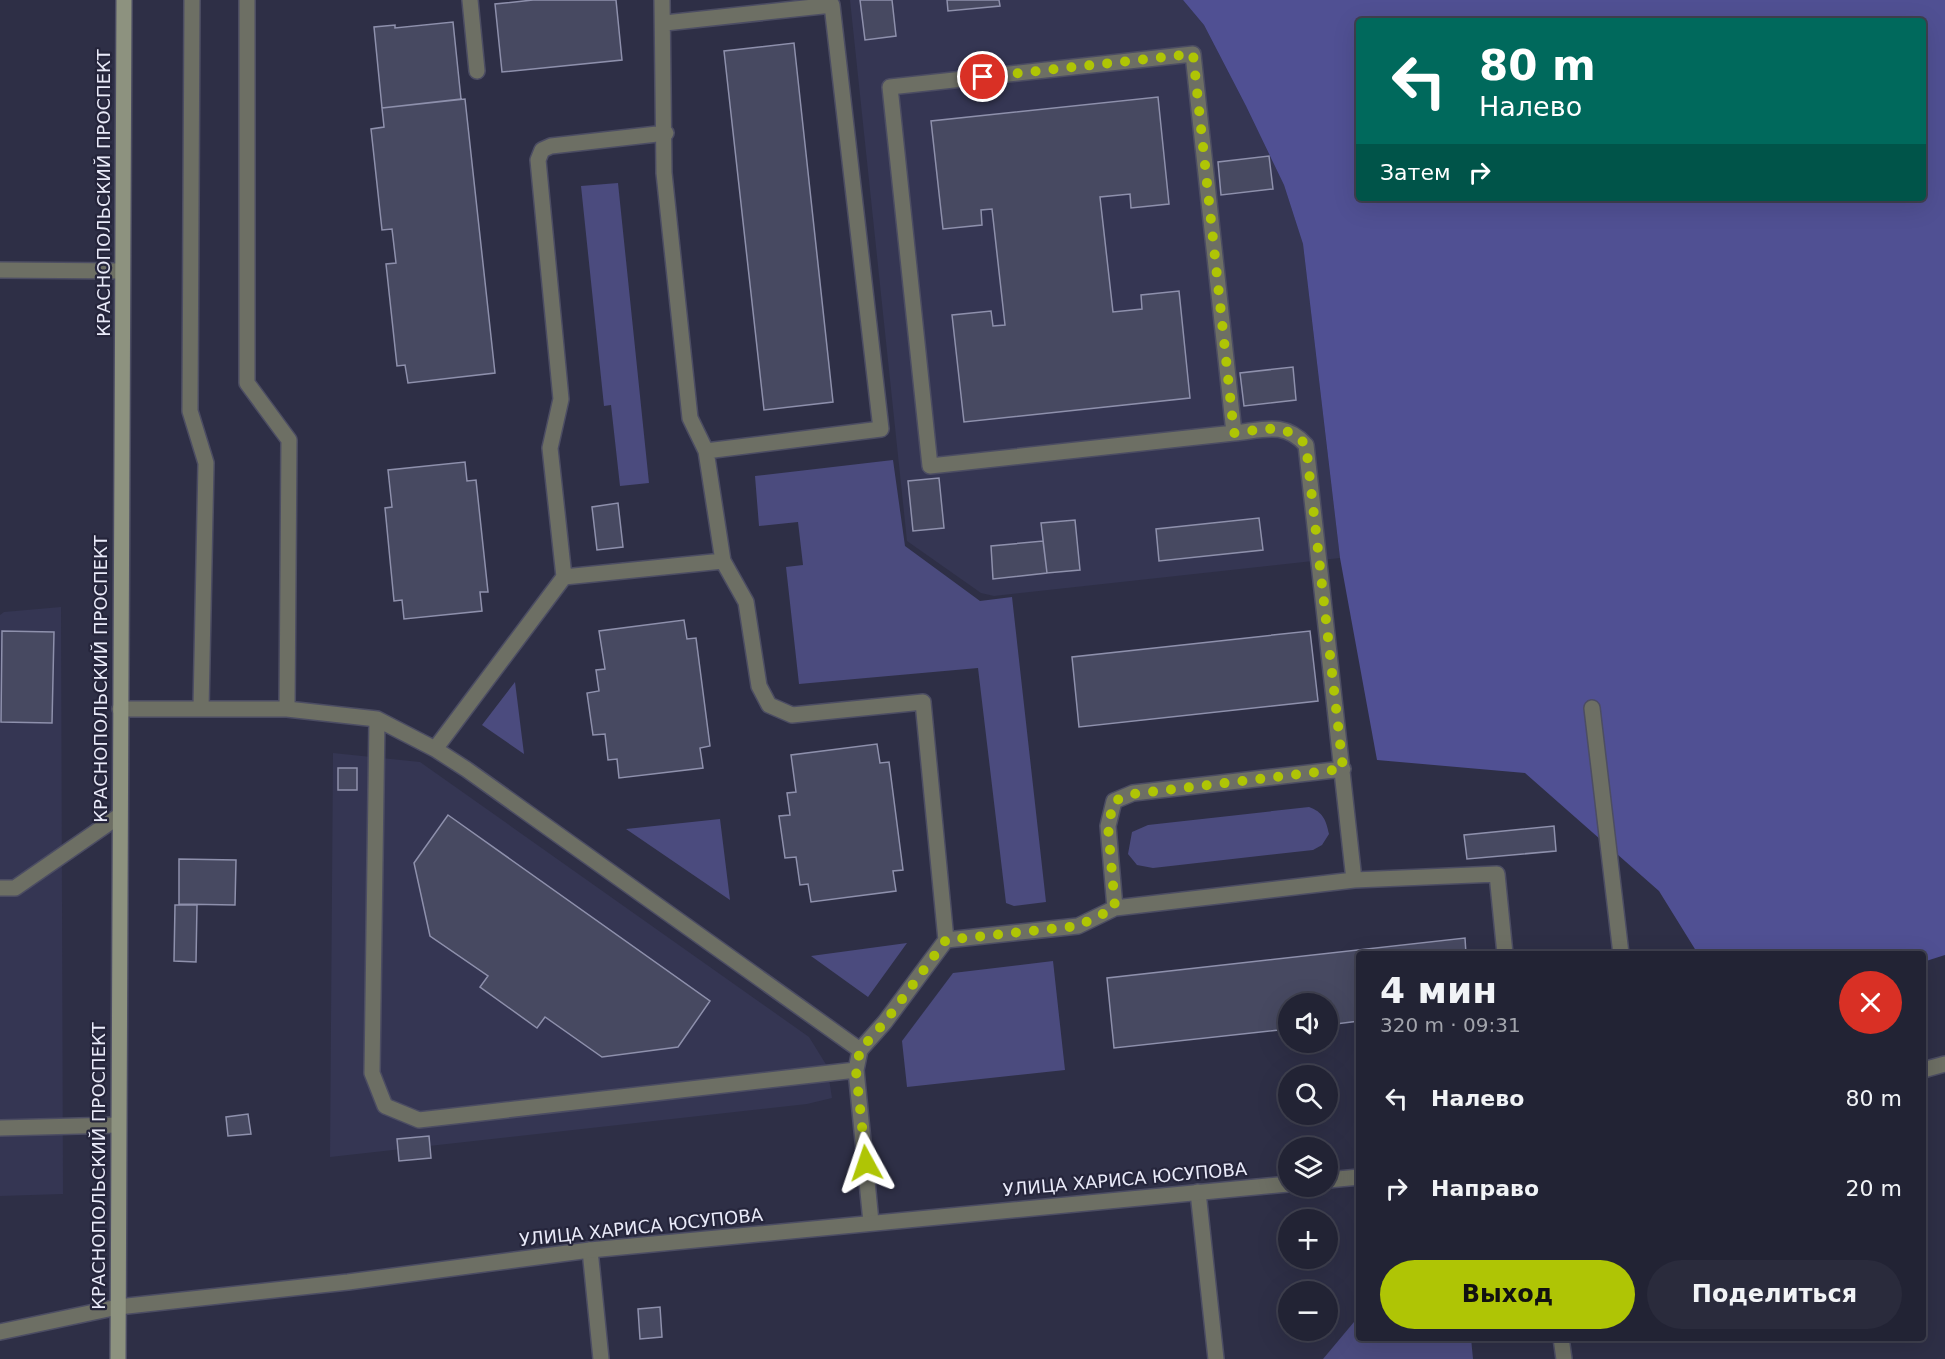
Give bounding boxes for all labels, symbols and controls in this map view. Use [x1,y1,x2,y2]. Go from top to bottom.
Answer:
text: 80 m [1479,41,1596,90]
icon: left [1380,42,1458,120]
street label: КРАСНОПОЛЬСКИЙ ПРОСПЕКТ [93,48,114,337]
pin [957,51,1008,102]
icon: arrive [966,60,999,93]
text: Налево [1479,91,1582,122]
icon: right [1463,156,1496,189]
text: Затем [1380,160,1451,185]
street label: КРАСНОПОЛЬСКИЙ ПРОСПЕКТ [90,534,111,823]
text: 4 мин [1380,970,1497,1011]
button: close [1839,971,1902,1034]
map controls [1278,993,1338,1341]
button: sound [1278,993,1338,1053]
text: 320 m · 09:31 [1380,1013,1521,1037]
street label: КРАСНОПОЛЬСКИЙ ПРОСПЕКТ [88,1021,109,1310]
button: search [1278,1065,1338,1125]
icon: left [1380,1082,1413,1115]
text: Налево [1431,1086,1524,1111]
text: 80 m [1846,1086,1902,1111]
position arrow [834,1131,898,1195]
button: layers [1278,1137,1338,1197]
street label: УЛИЦА ХАРИСА ЮСУПОВА [1002,1158,1249,1200]
icon: right [1380,1172,1413,1205]
text: Направо [1431,1176,1539,1201]
text: 20 m [1846,1176,1902,1201]
street label: УЛИЦА ХАРИСА ЮСУПОВА [518,1204,765,1250]
button: + [1278,1209,1338,1269]
button: Выход [1380,1260,1635,1329]
button: Поделиться [1647,1260,1902,1329]
button: − [1278,1281,1338,1341]

